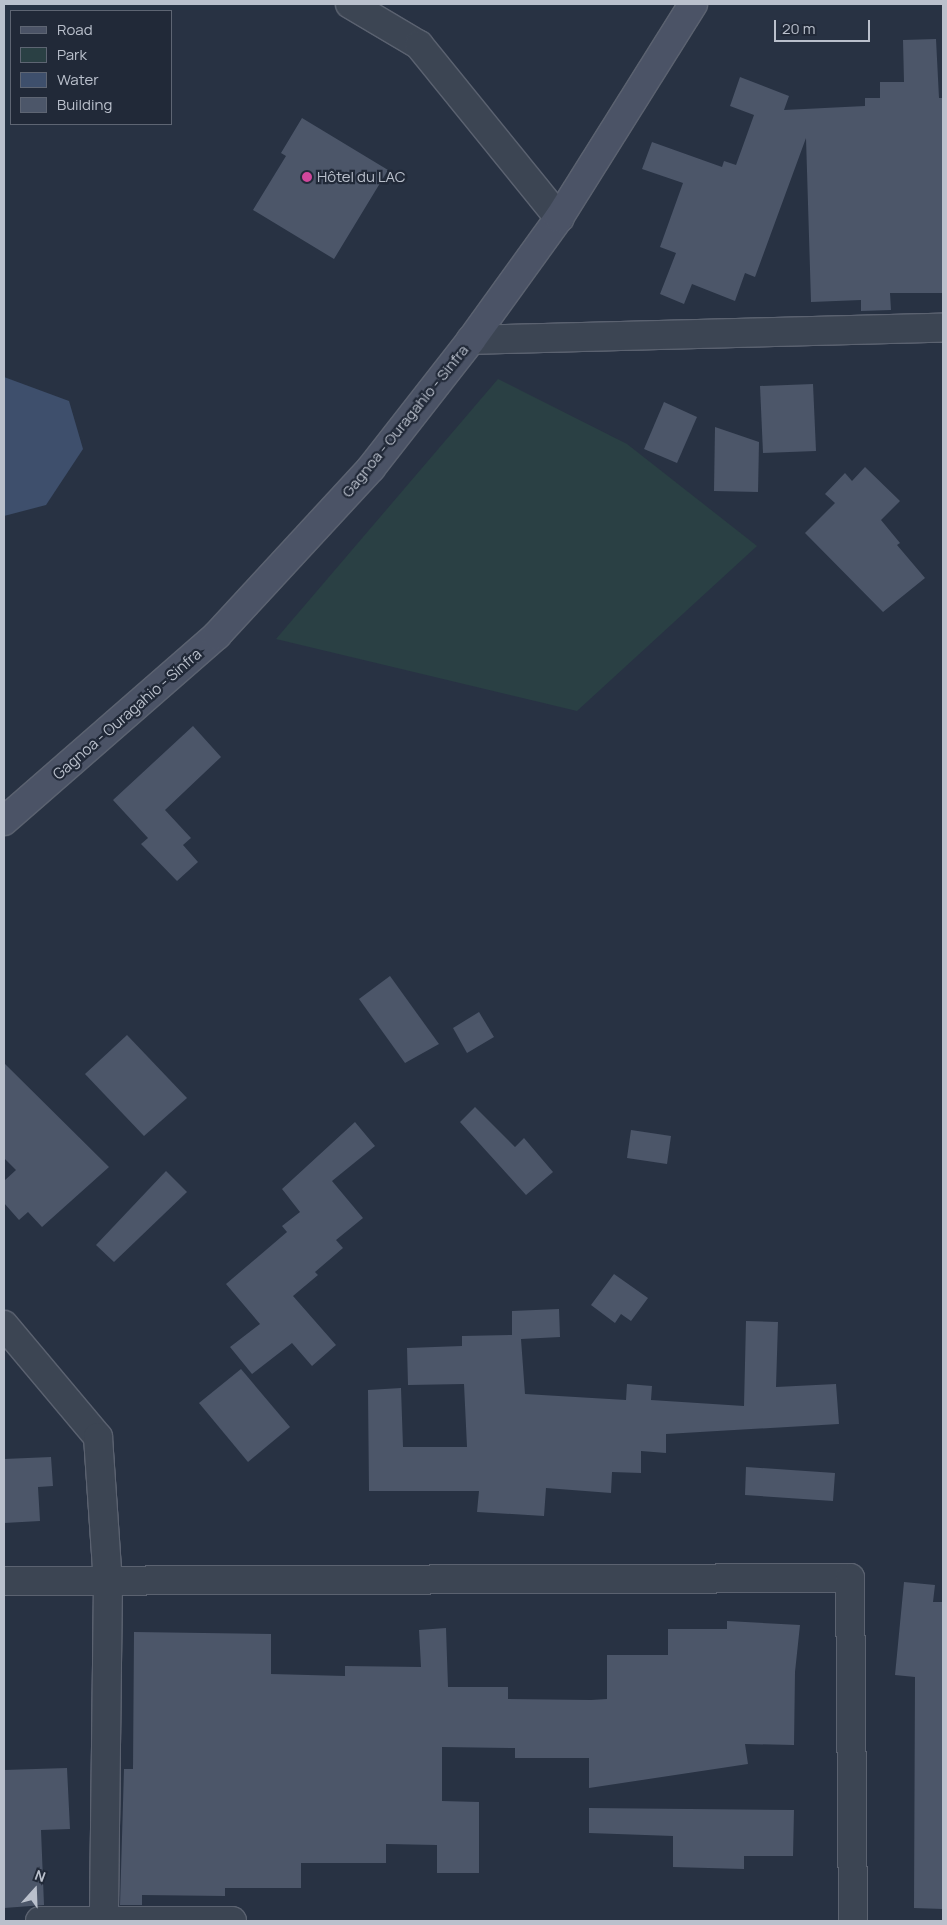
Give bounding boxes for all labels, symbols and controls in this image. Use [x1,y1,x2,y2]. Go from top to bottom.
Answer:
legend [10,10,172,125]
scale bar [777,10,873,42]
text: 20 m [782,18,815,39]
text: Road [57,19,93,40]
text: Park [57,44,87,65]
text: Water [57,69,99,90]
text: Building [57,94,112,115]
place label: Hôtel du LAC [317,168,406,186]
marker: Hôtel du LAC [301,171,313,183]
street label: Gagnoa - Ouragahio - Sinfra [338,341,472,501]
street label: Gagnoa - Ouragahio - Sinfra [49,645,205,783]
north arrow [10,1865,60,1915]
text: N [32,1865,48,1886]

